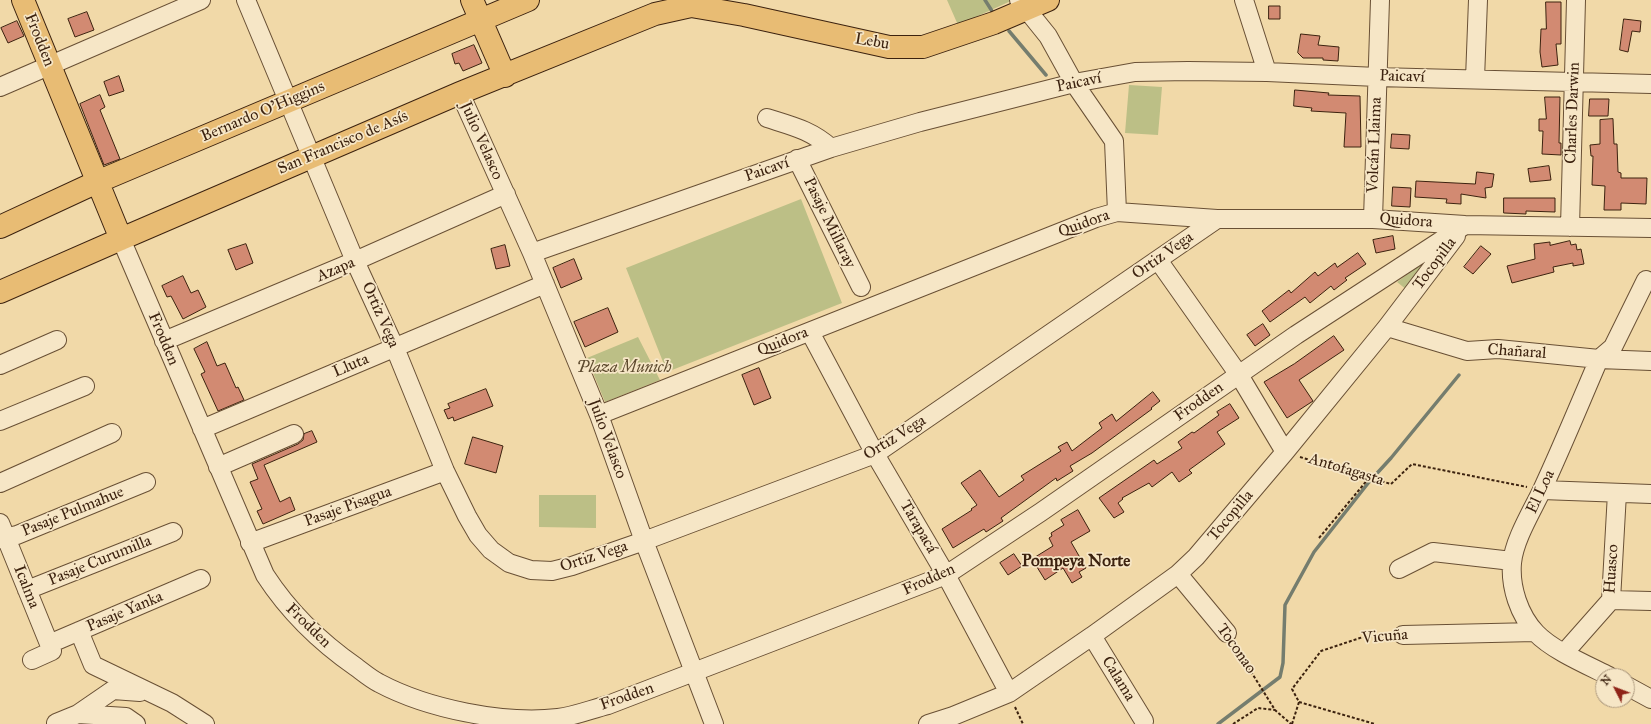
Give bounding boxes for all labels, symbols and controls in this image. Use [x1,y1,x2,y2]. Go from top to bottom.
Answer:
street label: Frodden [20,11,58,69]
street label: Lebu [853,30,891,54]
street label: Charles Darwin [1562,62,1584,164]
street label: Paicaví [1379,67,1425,87]
street label: Paicaví [1055,69,1103,97]
street label: Bernardo O'Higgins [198,77,328,147]
street label: Volcán Llaima [1364,97,1386,193]
street label: Julio Velasco [455,99,507,183]
street label: San Francisco de Asís [275,107,411,179]
street label: Paicaví [742,154,792,186]
street label: Pasaje Millaray [799,174,859,272]
street label: Quidora [1056,206,1112,242]
street label: Quidora [1379,210,1433,232]
street label: Ortiz Vega [1129,228,1197,284]
street label: Tocopilla [1409,234,1461,294]
street label: Azapa [314,253,358,287]
street label: Ortiz Vega [357,279,403,351]
street label: Frodden [143,310,183,368]
street label: Quidora [755,323,811,361]
street label: Chañaral [1487,340,1547,364]
street label: Lluta [330,350,372,382]
park label: Plaza Munich [577,358,671,378]
street label: Frodden [1171,378,1227,426]
street label: Julio Velasco [584,397,630,481]
street label: Ortiz Vega [860,411,930,465]
street label: Antofagasta [1306,449,1386,491]
street label: El Loa [1523,467,1559,517]
street label: Pasaje Pisagua [302,482,394,532]
street label: Pasaje Pulmahue [19,483,127,541]
street label: Tocopilla [1204,487,1258,545]
street label: Tarapacá [895,497,941,557]
street label: Pasaje Curumilla [46,532,154,590]
street label: Ortiz Vega [558,537,630,577]
street label: Huasco [1601,544,1623,594]
district label: Pompeya Norte [1022,552,1130,572]
street label: Frodden [900,560,958,600]
street label: Icalma [9,563,43,611]
street label: Pasaje Yanka [84,587,166,637]
street label: Frodden [281,600,335,652]
street label: Toconao [1212,620,1260,678]
street label: Vicuña [1361,625,1409,649]
street label: Calama [1097,653,1139,705]
north arrow [1595,668,1635,708]
text: N [1598,672,1614,688]
street label: Frodden [598,679,656,715]

